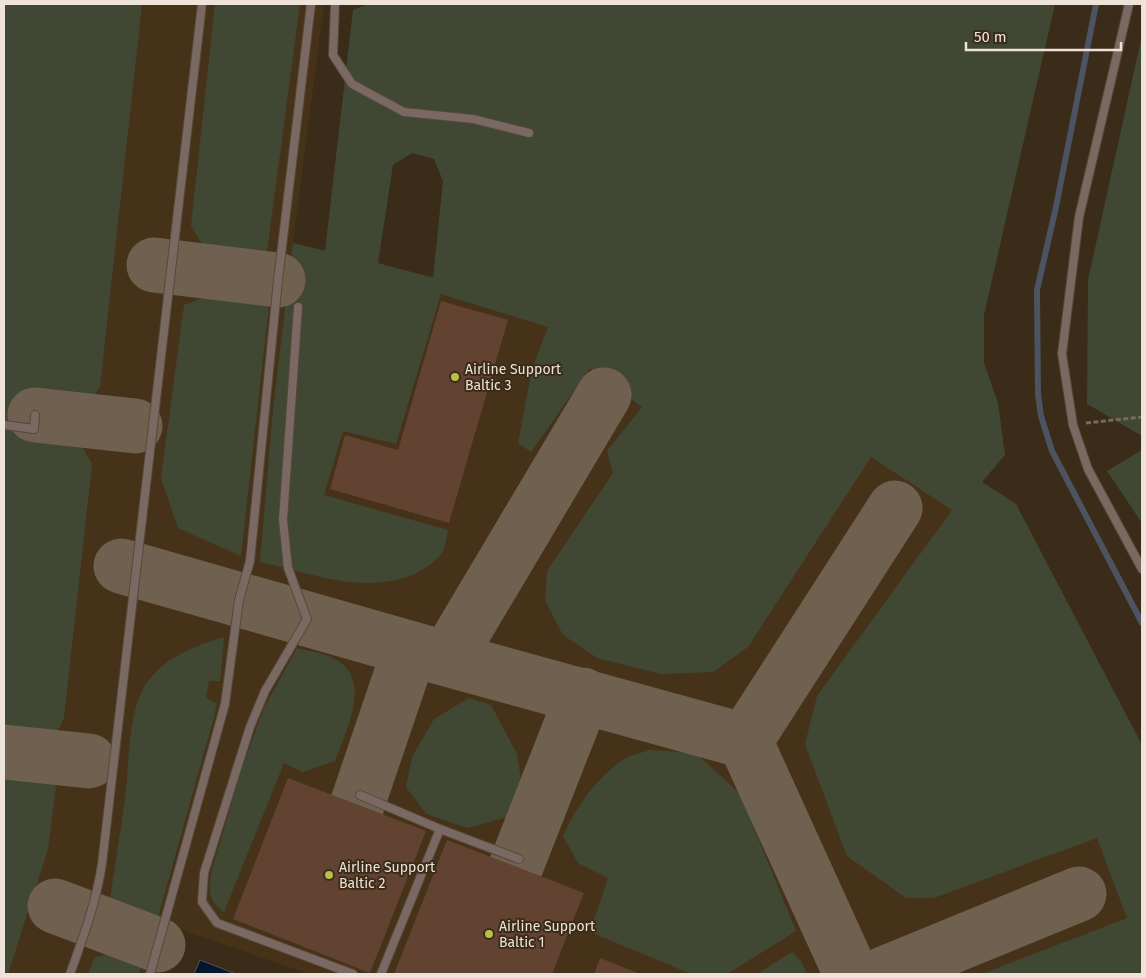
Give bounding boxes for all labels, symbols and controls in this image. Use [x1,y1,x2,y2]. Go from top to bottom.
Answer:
scale bar [966,20,1121,52]
text: 50 m [974,28,1007,46]
place label: Airline Support Baltic 3 [465,361,562,394]
marker: Airline Support Baltic 3 [449,371,461,383]
place label: Airline Support Baltic 2 [339,859,436,892]
marker: Airline Support Baltic 2 [323,869,335,881]
place label: Airline Support Baltic 1 [499,918,596,951]
marker: Airline Support Baltic 1 [483,928,495,940]

